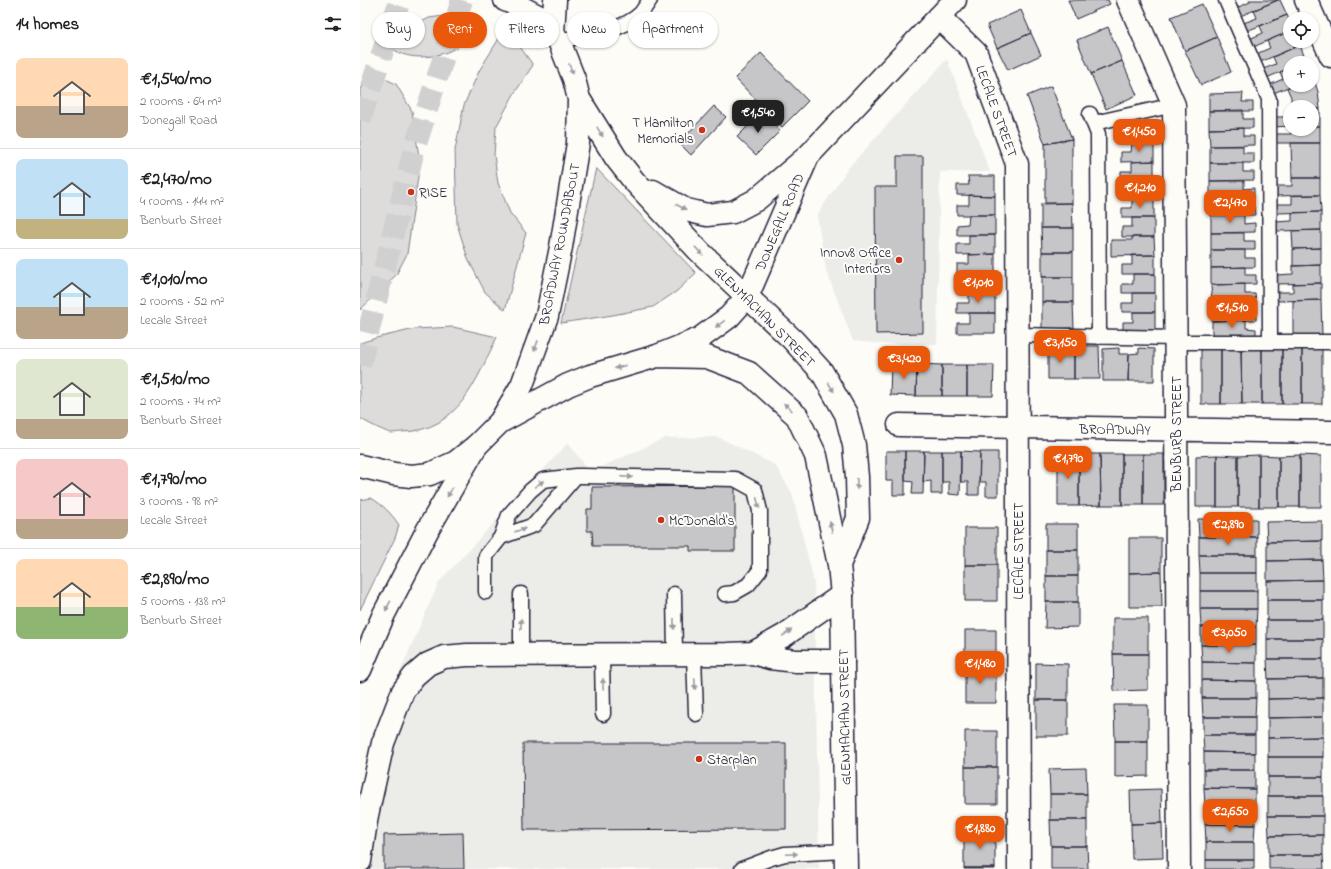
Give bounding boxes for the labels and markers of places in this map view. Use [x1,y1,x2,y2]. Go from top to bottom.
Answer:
pin: €1,540 [725,100,791,134]
place label: T Hamilton Memorials [632,113,694,150]
pin: €1,450 [1106,119,1172,153]
marker: T Hamilton Memorials [697,125,707,135]
pin: €1,210 [1107,175,1173,209]
place label: RISE [419,183,448,204]
marker: RISE [406,187,416,197]
pin: €2,470 [1197,190,1263,224]
place label: Innov8 Office Interiors [820,243,892,280]
marker: Innov8 Office Interiors [894,255,904,265]
pin: €1,010 [945,270,1011,304]
pin: €1,510 [1199,295,1265,329]
pin: €3,150 [1027,330,1093,364]
pin: €3,420 [871,346,937,380]
pin: €1,790 [1035,446,1101,480]
place label: McDonald's [669,511,735,532]
pin: €2,890 [1195,512,1261,546]
marker: McDonald's [656,515,666,525]
pin: €3,050 [1196,620,1262,654]
pin: €1,480 [947,651,1013,685]
place label: Starplan [707,750,757,771]
marker: Starplan [694,754,704,764]
pin: €2,650 [1197,799,1263,833]
pin: €1,880 [947,816,1013,850]

